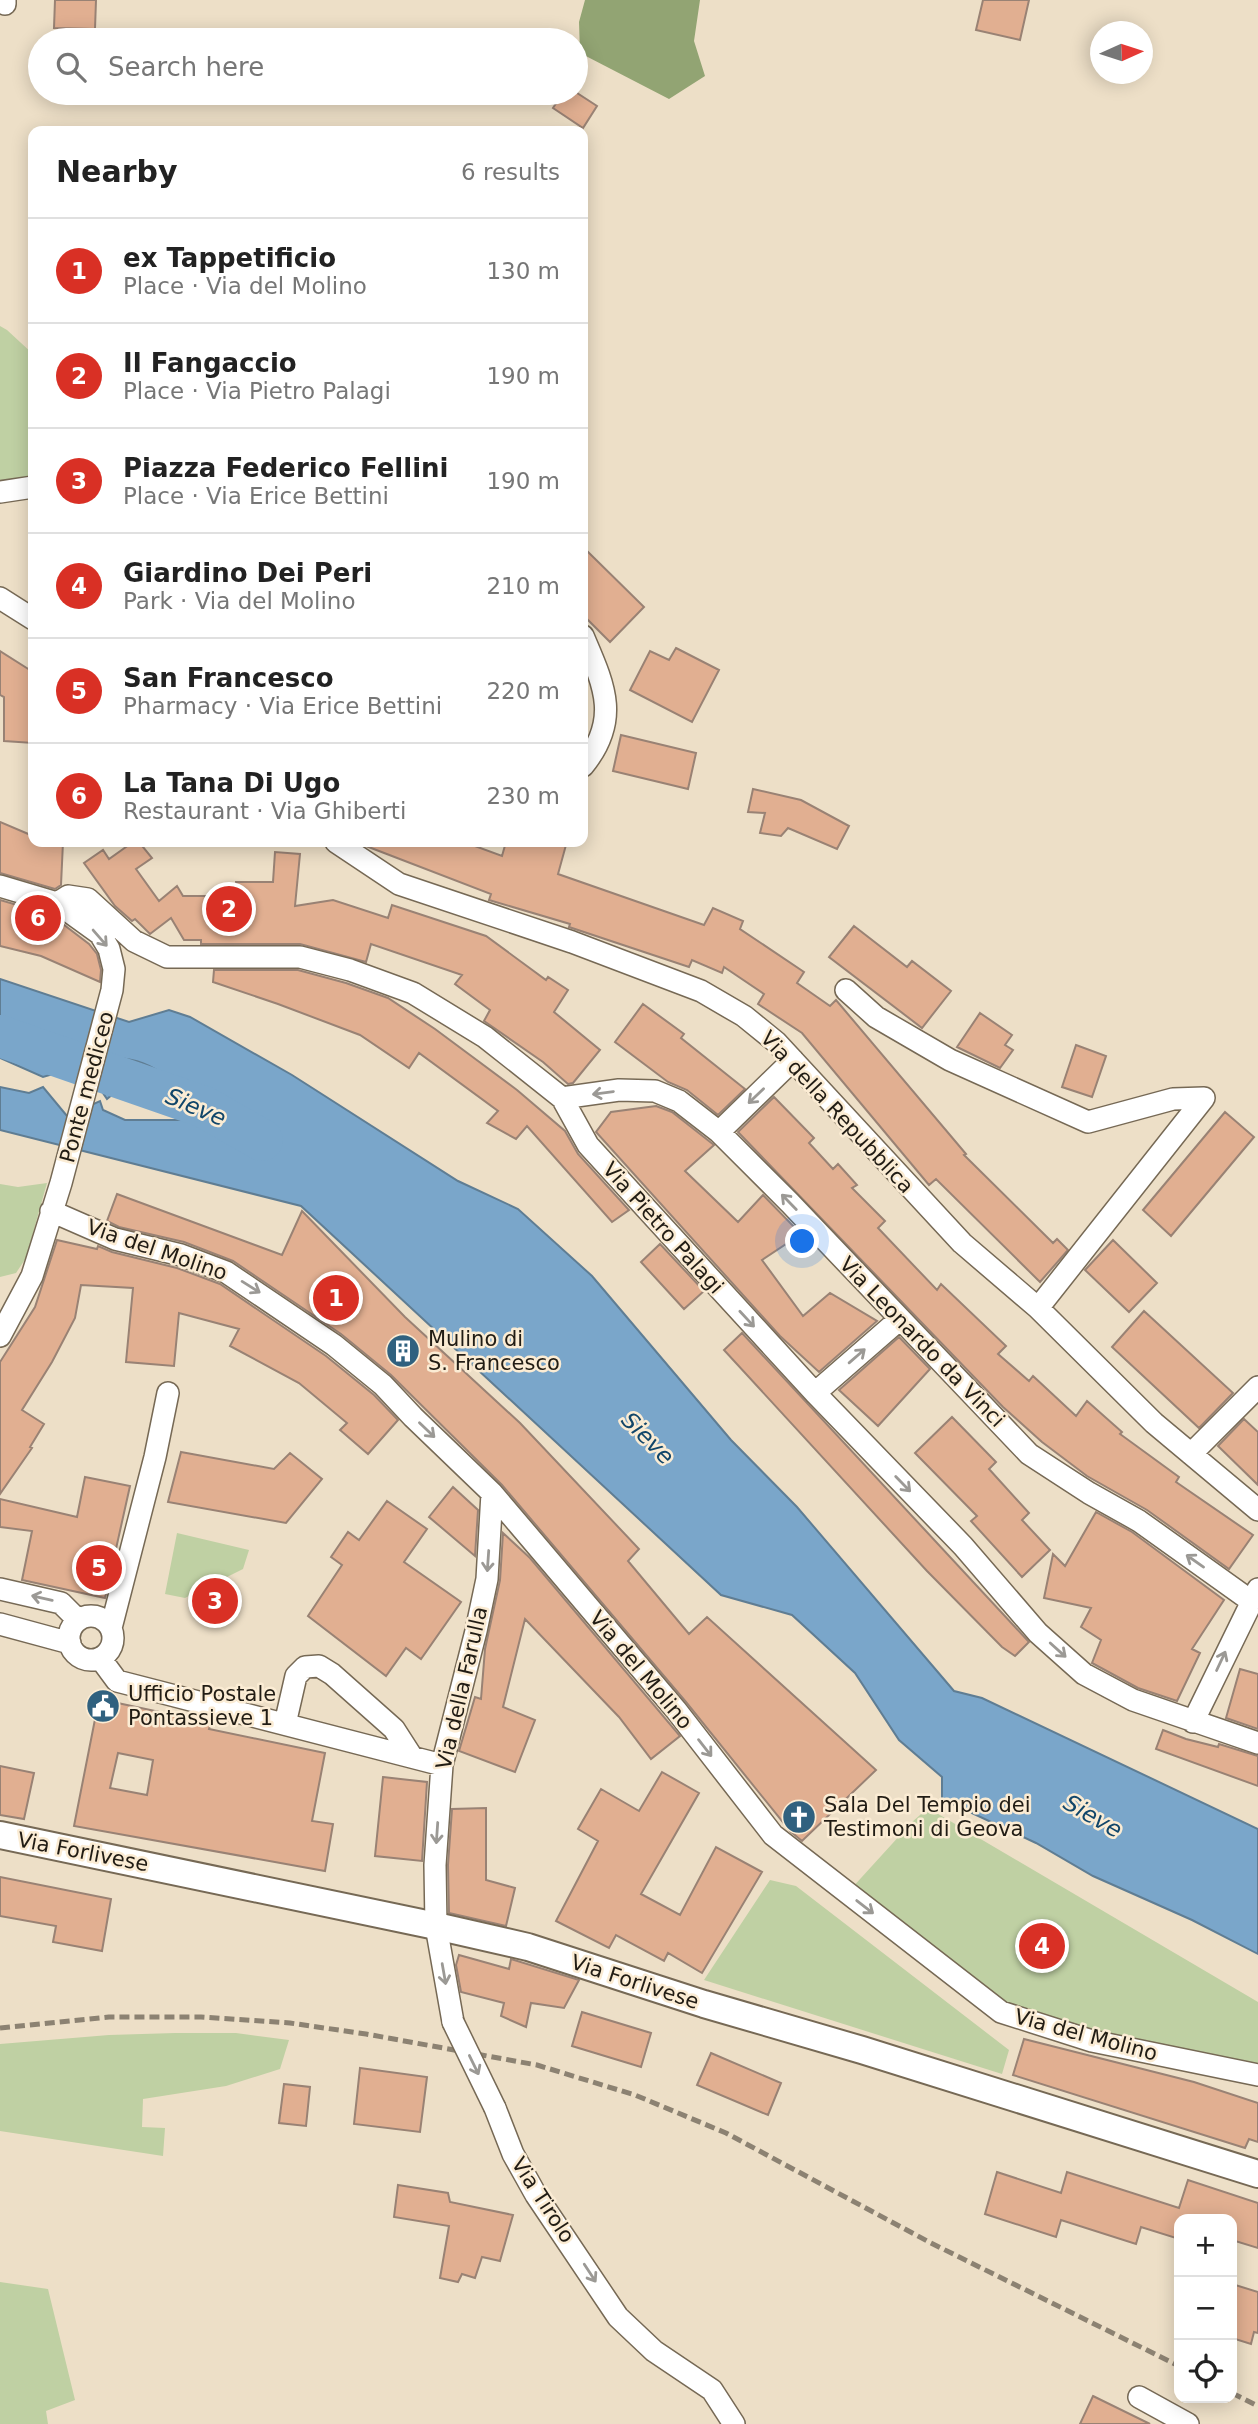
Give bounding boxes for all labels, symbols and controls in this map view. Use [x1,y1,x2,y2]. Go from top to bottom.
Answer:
north arrow [1090,21,1153,84]
search box [28,28,588,105]
icon: search [52,48,90,86]
text: Search here [108,52,264,82]
text: Nearby [56,154,178,189]
text: 6 results [461,159,560,185]
text: ex Tappetificio [123,243,336,273]
text: 1 [71,258,87,284]
text: 130 m [486,258,560,284]
text: Place · Via del Molino [123,273,367,299]
text: Il Fangaccio [123,348,297,378]
text: 2 [71,363,87,389]
text: 190 m [486,363,560,389]
text: Place · Via Pietro Palagi [123,378,391,404]
text: Piazza Federico Fellini [123,453,449,483]
text: 3 [71,468,87,494]
text: 190 m [486,468,560,494]
text: Place · Via Erice Bettini [123,483,389,509]
text: Giardino Dei Peri [123,558,372,588]
text: 4 [71,573,87,599]
text: 210 m [486,573,560,599]
text: Park · Via del Molino [123,588,355,614]
text: San Francesco [123,663,334,693]
text: 5 [71,678,87,704]
text: 220 m [486,678,560,704]
text: Pharmacy · Via Erice Bettini [123,693,442,719]
text: La Tana Di Ugo [123,768,340,798]
text: 6 [71,783,87,809]
text: 230 m [486,783,560,809]
text: Restaurant · Via Ghiberti [123,798,406,824]
pin: 2 [206,883,252,935]
pin: 6 [15,892,61,944]
one-way arrow [92,929,108,947]
street label: Ponte mediceo [55,1009,119,1165]
street label: Via della Repubblica [756,1026,918,1198]
water label: Sieve [162,1083,230,1131]
one-way arrow [593,1086,615,1099]
one-way arrow [748,1087,765,1104]
street label: Via Pietro Palagi [598,1157,728,1299]
one-way arrow [780,1194,797,1211]
street label: Via del Molino [84,1215,230,1285]
your location [785,1224,819,1258]
street label: Via Leonardo da Vinci [835,1252,1009,1432]
pin: 1 [313,1272,359,1324]
one-way arrow [240,1281,260,1295]
one-way arrow [738,1310,755,1327]
place label: Mulino di S. Francesco [428,1327,560,1375]
building icon: Mulino di S. Francesco [384,1332,422,1370]
one-way arrow [848,1348,866,1364]
water label: Sieve [617,1407,679,1469]
one-way arrow [418,1422,435,1439]
one-way arrow [894,1475,911,1492]
pin: 5 [76,1542,122,1594]
one-way arrow [481,1549,494,1572]
one-way arrow [1186,1554,1205,1568]
pin: 3 [192,1575,238,1627]
one-way arrow [31,1591,54,1605]
street label: Via della Farulla [432,1604,492,1772]
street label: Via del Molino [585,1606,697,1734]
one-way arrow [1049,1642,1066,1659]
one-way arrow [1215,1651,1228,1672]
place label: Ufficio Postale Pontassieve 1 [128,1682,276,1730]
public building icon: Ufficio Postale Pontassieve 1 [84,1687,122,1725]
one-way arrow [698,1738,713,1757]
water label: Sieve [1059,1789,1127,1843]
place label: Sala Del Tempio dei Testimoni di Geova [823,1793,1031,1841]
church icon: Sala Del Tempio dei Testimoni di Geova [780,1798,818,1836]
one-way arrow [430,1822,443,1844]
street label: Via Forlivese [15,1828,151,1876]
one-way arrow [856,1900,874,1915]
pin: 4 [1019,1920,1065,1972]
street label: Via Forlivese [568,1950,702,2014]
one-way arrow [438,1962,451,1984]
street label: Via del Molino [1012,2004,1160,2066]
one-way arrow [468,2054,481,2075]
street label: Via Tirolo [507,2153,579,2247]
map controls [1174,2214,1237,2403]
button: + [1174,2214,1237,2277]
one-way arrow [583,2262,597,2282]
button: − [1174,2277,1237,2340]
button: locate [1174,2340,1237,2403]

